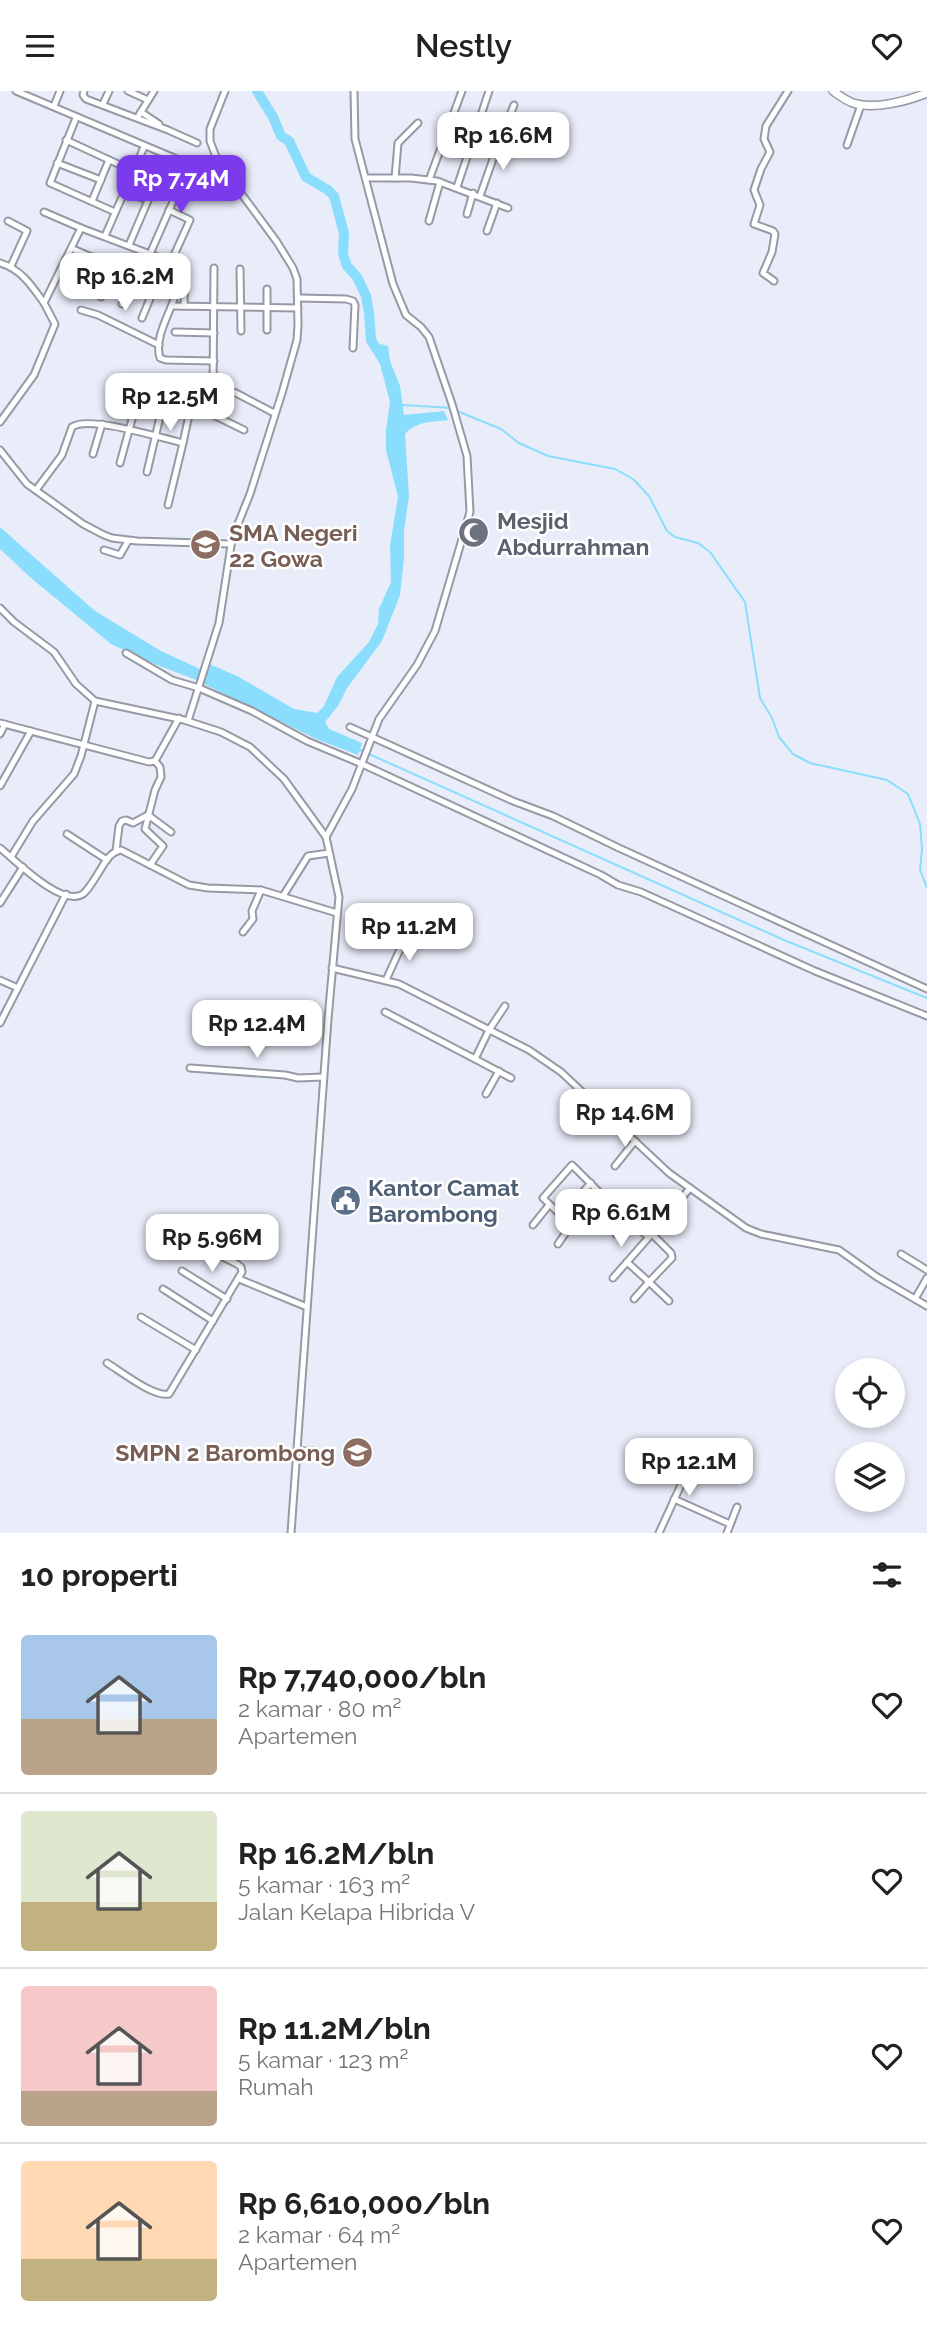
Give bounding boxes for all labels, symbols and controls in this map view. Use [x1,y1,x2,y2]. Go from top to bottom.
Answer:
icon: menu [21,27,59,65]
text: Nestly [415,27,512,64]
icon: heart [868,27,906,65]
pin: Rp 16.6M [431,113,575,172]
text: Rp 16.6M [453,121,553,148]
pin: Rp 7.74M [109,155,253,215]
text: Rp 7.74M [133,164,229,191]
pin: Rp 16.2M [53,253,197,313]
text: Rp 16.2M [76,262,174,289]
pin: Rp 12.5M [98,373,242,433]
text: Rp 12.5M [121,382,219,409]
place label: Mesjid Abdurrahman [497,507,649,560]
mosque icon: Mesjid Abdurrahman [457,516,491,550]
place label: SMA Negeri 22 Gowa [229,519,358,572]
school or university icon: SMA Negeri 22 Gowa [189,528,223,562]
pin: Rp 11.2M [337,903,481,963]
text: Rp 11.2M [361,912,457,939]
pin: Rp 12.4M [185,1000,329,1060]
text: Rp 12.4M [208,1009,306,1036]
pin: Rp 14.6M [553,1089,697,1149]
text: Rp 14.6M [576,1098,674,1125]
place label: Kantor Camat Barombong [368,1174,519,1227]
public building icon: Kantor Camat Barombong [328,1183,362,1217]
pin: Rp 6.61M [549,1189,693,1249]
text: Rp 6.61M [571,1198,671,1225]
pin: Rp 5.96M [140,1215,284,1274]
text: Rp 5.96M [162,1223,262,1250]
map controls [835,1358,905,1512]
button: locate [835,1358,905,1428]
school or university icon: SMPN 2 Barombong [341,1435,375,1469]
place label: SMPN 2 Barombong [115,1439,335,1466]
pin: Rp 12.1M [617,1439,761,1498]
button: layers [835,1442,905,1512]
text: Rp 12.1M [641,1447,737,1474]
icon: filters [868,1556,906,1594]
text: 10 properti [21,1558,178,1593]
text: Rp 7,740,000/bln [238,1660,486,1695]
icon: home [77,1663,161,1747]
icon: heart [868,1686,906,1724]
text: 2 kamar · 80 m² [238,1695,401,1722]
text: Apartemen [238,1722,357,1749]
text: Rp 16.2M/bln [238,1836,434,1871]
icon: home [77,1839,161,1923]
icon: heart [868,1862,906,1900]
text: 5 kamar · 163 m² [238,1871,410,1898]
text: Jalan Kelapa Hibrida V [238,1898,475,1925]
text: Rp 11.2M/bln [238,2011,431,2046]
icon: home [77,2014,161,2098]
icon: heart [868,2037,906,2075]
text: 5 kamar · 123 m² [238,2046,408,2073]
text: Rumah [238,2073,314,2100]
text: Rp 6,610,000/bln [238,2186,490,2221]
icon: home [77,2189,161,2273]
icon: heart [868,2212,906,2250]
text: 2 kamar · 64 m² [238,2221,400,2248]
text: Apartemen [238,2248,357,2275]

